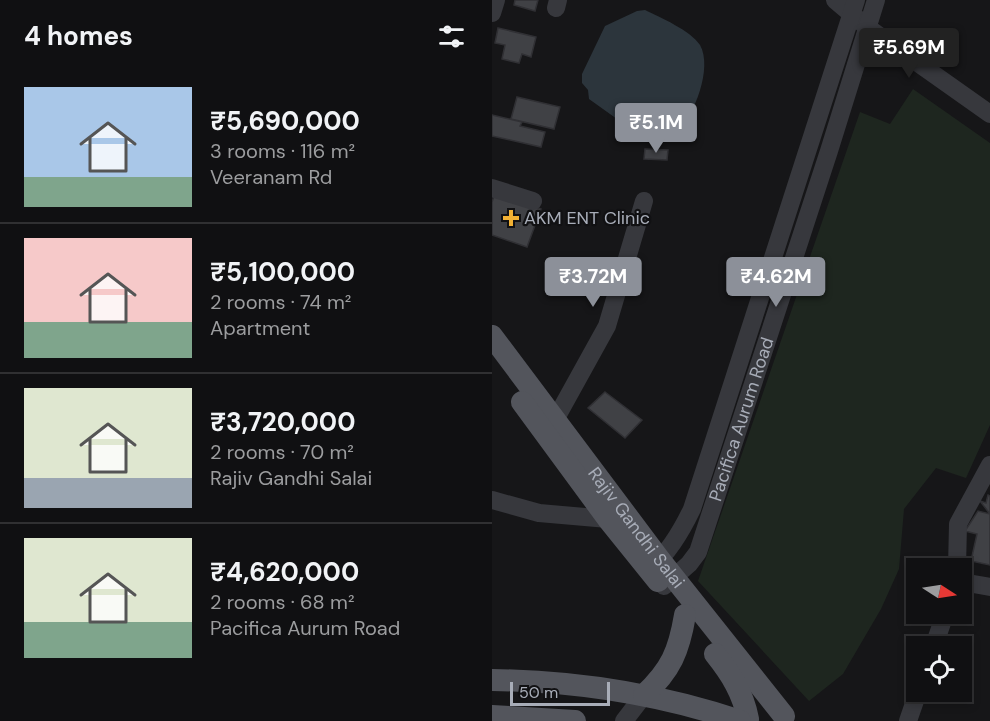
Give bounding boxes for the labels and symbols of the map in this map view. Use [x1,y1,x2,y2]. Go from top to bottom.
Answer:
pin: ₹5.69M [860,28,958,79]
pin: ₹5.1M [614,103,698,154]
place label: AKM ENT Clinic [524,206,650,230]
marker: AKM ENT Clinic [502,209,520,227]
pin: ₹3.72M [544,257,642,308]
pin: ₹4.62M [727,257,825,308]
street label: Pacifica Aurum Road [703,334,779,504]
street label: Rajiv Gandhi Salai [583,462,690,593]
north arrow [906,558,972,624]
scale bar [510,679,610,706]

